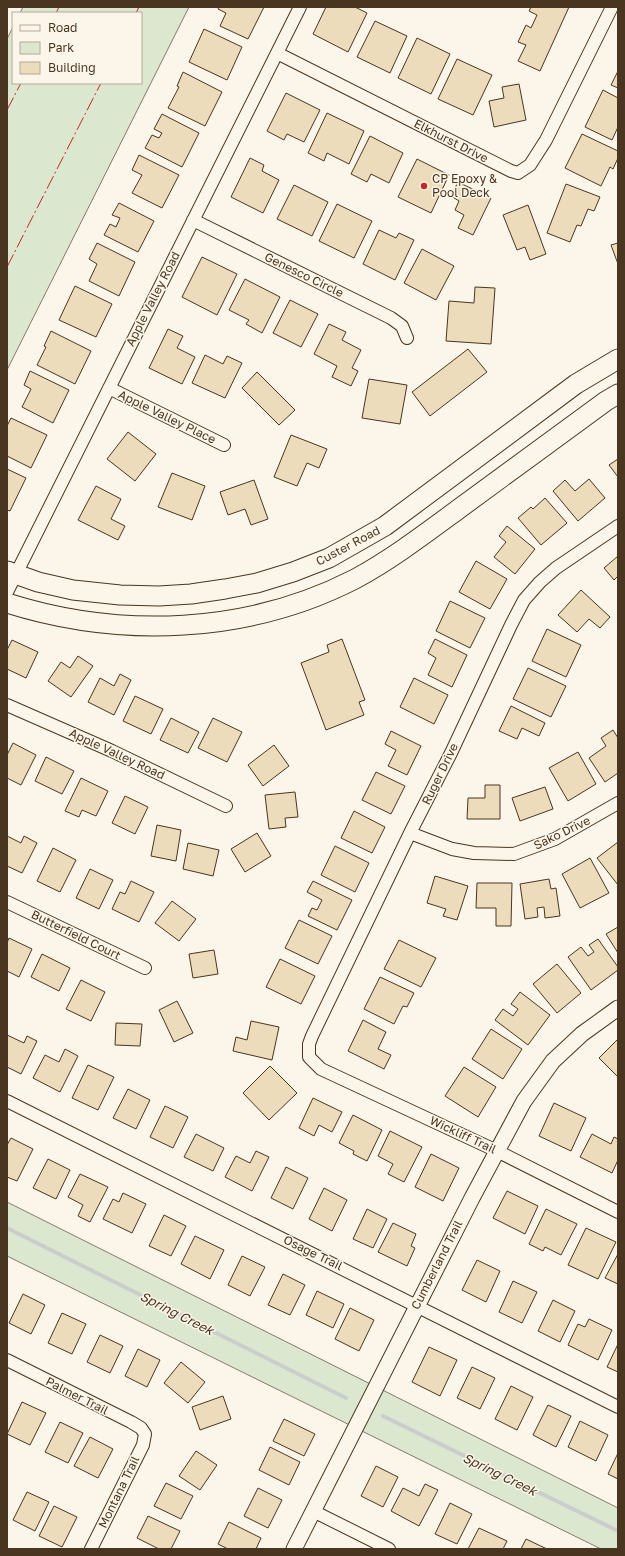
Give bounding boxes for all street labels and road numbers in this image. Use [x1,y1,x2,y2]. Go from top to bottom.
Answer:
street label: Elkhurst Drive [412,115,491,166]
street label: Apple Valley Road [122,249,183,349]
street label: Genesco Circle [262,249,346,300]
street label: Apple Valley Place [116,386,218,447]
street label: Custer Road [313,522,382,569]
street label: Apple Valley Road [67,725,168,782]
street label: Ruger Drive [418,740,461,807]
street label: Sako Drive [531,812,592,853]
street label: Butterfield Court [29,906,124,963]
street label: Wickliff Trail [428,1113,499,1157]
street label: Cumberland Trail [408,1217,466,1312]
street label: Osage Trail [281,1232,345,1273]
street label: Palmer Trail [43,1373,111,1418]
street label: Montana Trail [95,1453,143,1530]

